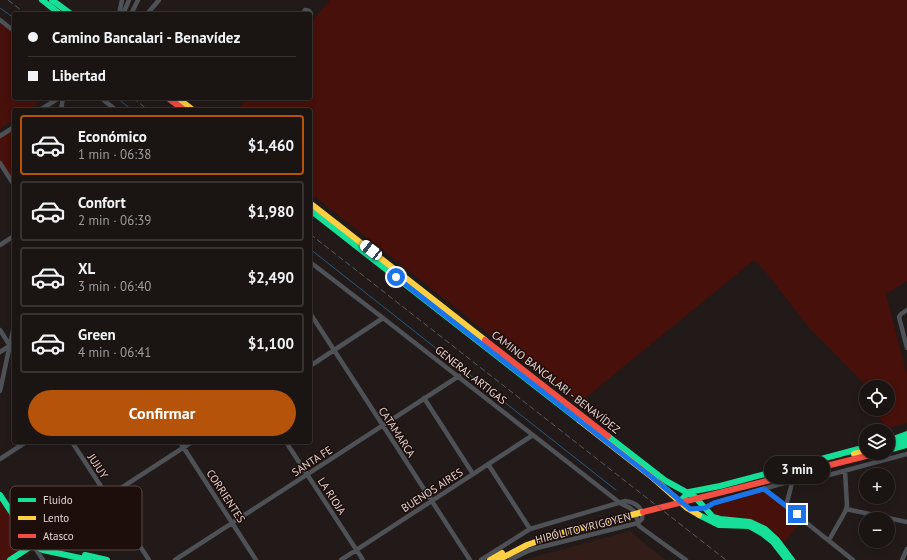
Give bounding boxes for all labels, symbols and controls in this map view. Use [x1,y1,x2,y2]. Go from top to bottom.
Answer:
text: Camino Bancalari - Benavídez [52,28,240,47]
text: Libertad [52,66,106,85]
icon: car [30,127,66,163]
text: Económico [78,127,147,146]
text: $1,460 [248,136,294,155]
text: 1 min · 06:38 [78,146,151,163]
icon: car [30,193,66,229]
text: Confort [78,193,126,212]
text: $1,980 [248,202,294,221]
text: 2 min · 06:39 [78,212,151,229]
car [358,238,384,262]
icon: car [30,259,66,295]
text: XL [78,259,95,278]
text: $2,490 [248,268,294,287]
route start [387,268,405,286]
text: 3 min · 06:40 [78,278,151,295]
icon: car [30,325,66,361]
text: Green [78,325,116,344]
street label: CAMINO BANCALARI - BENAVÍDEZ [489,328,623,436]
text: $1,100 [248,334,294,353]
street label: GENERAL ARTIGAS [432,343,510,407]
text: 4 min · 06:41 [78,344,151,361]
map controls [859,380,895,548]
button: locate [859,380,895,416]
button: Confirmar [28,390,296,436]
street label: CATAMARCA [376,404,419,460]
button: layers [859,424,895,460]
street label: SANTA FE [289,443,335,479]
street label: JUJUY [84,450,112,482]
callout: 3 min [764,456,830,484]
text: 3 min [781,461,813,478]
street label: BUENOS AIRES [399,465,466,515]
street label: CORRIENTES [204,467,249,526]
button: + [859,468,895,504]
street label: LA RIOJA [315,475,349,518]
legend [10,486,142,550]
text: Fluido [43,493,73,507]
route end [788,505,806,523]
street label: HIPÓLITO YRIGOYEN [534,509,632,547]
text: Lento [43,511,69,525]
button: − [859,512,895,548]
text: Atasco [43,529,74,543]

